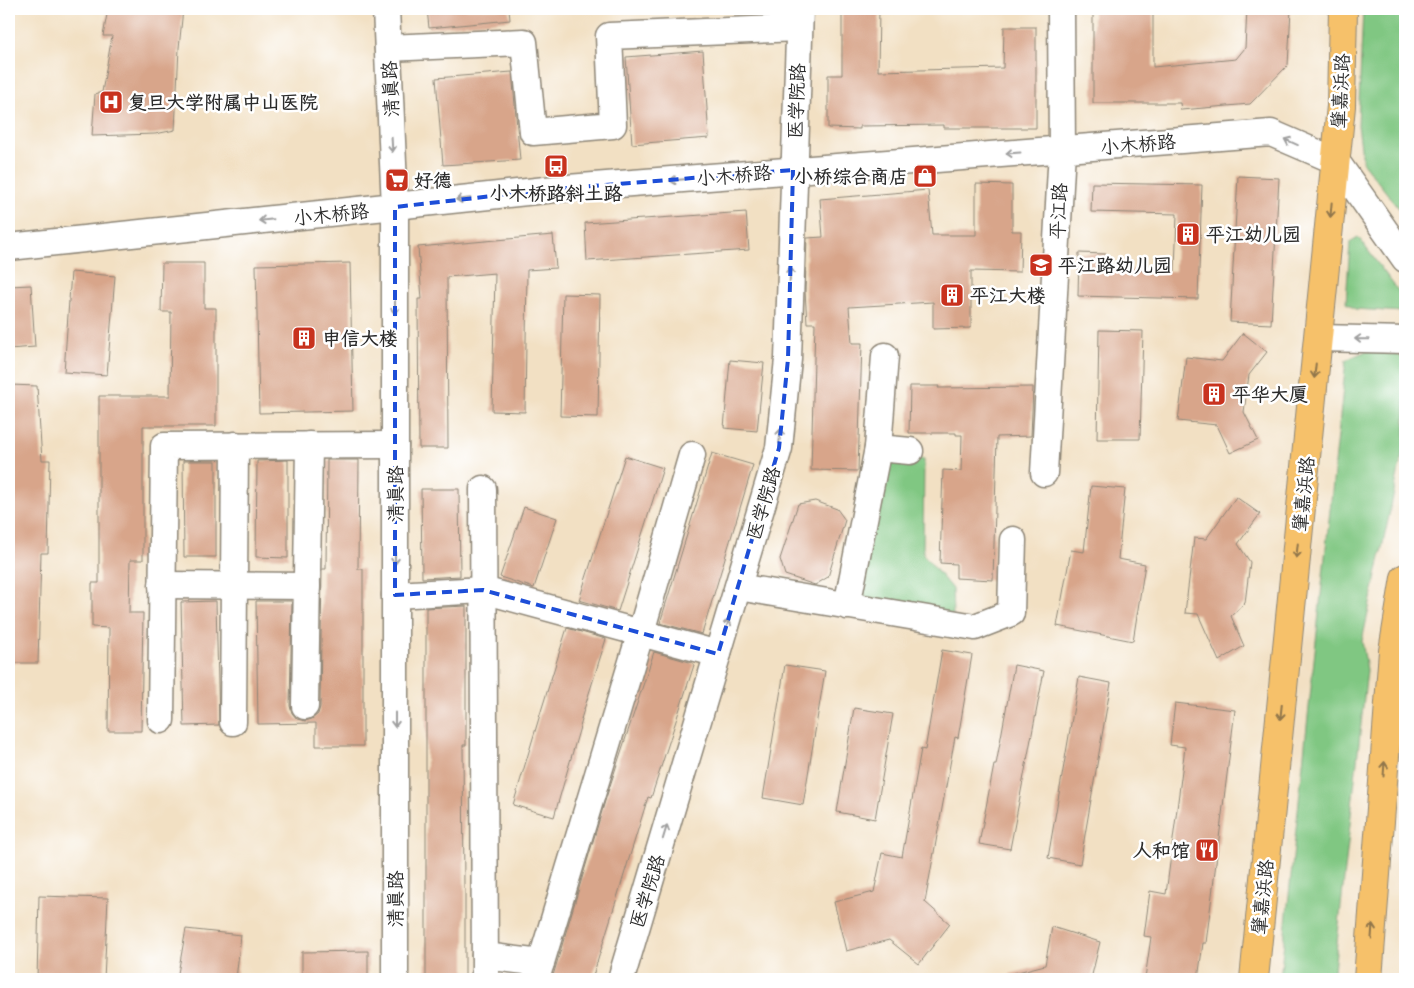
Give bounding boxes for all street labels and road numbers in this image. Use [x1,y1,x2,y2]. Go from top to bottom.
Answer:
street label: 肇嘉浜路 [1326,52,1357,130]
street label: 清真路 [377,60,406,118]
street label: 医学院路 [783,63,812,140]
street label: 小木桥路 [1099,129,1177,162]
street label: 小木桥路 [695,160,773,193]
street label: 平江路 [1045,182,1074,240]
street label: 小木桥路 [292,198,370,233]
street label: 肇嘉浜路 [1287,455,1322,533]
street label: 医学院路 [741,463,788,544]
street label: 清真路 [383,465,410,523]
street label: 医学院路 [624,851,672,932]
street label: 肇嘉浜路 [1246,858,1281,936]
street label: 清真路 [383,870,410,928]

